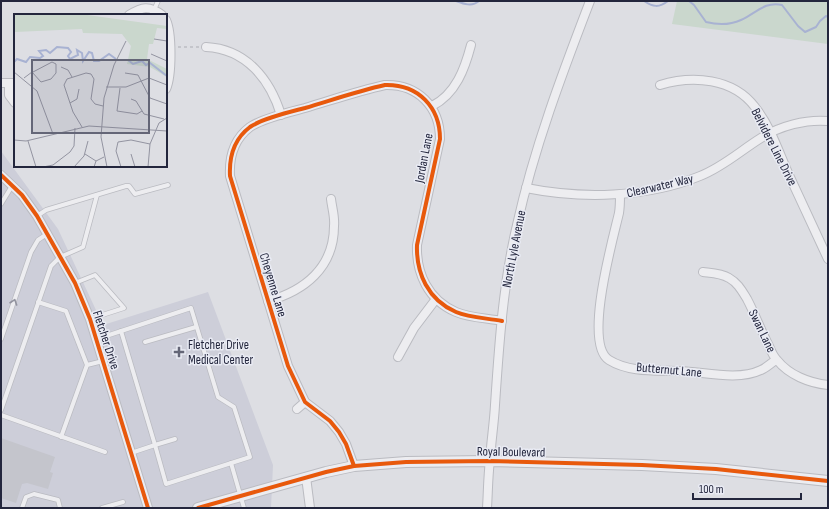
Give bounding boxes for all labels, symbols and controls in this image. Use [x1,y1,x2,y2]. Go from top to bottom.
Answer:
inset map [14,14,167,167]
street label: Belvidere Line Drive [748,105,800,189]
street label: Jordan Lane [411,132,437,185]
street label: Clearwater Way [625,171,695,201]
street label: North Lyle Avenue [499,209,529,289]
street label: Cheyenne Lane [256,251,290,319]
one-way arrow [9,299,17,306]
street label: Swan Lane [745,307,779,355]
street label: Fletcher Drive [89,309,123,371]
place label: Fletcher Drive Medical Center [188,337,253,368]
marker: Fletcher Drive Medical Center [173,346,185,358]
street label: Butternut Lane [636,359,702,381]
street label: Royal Boulevard [477,443,545,461]
scale bar [693,475,801,501]
text: 100 m [699,482,724,497]

